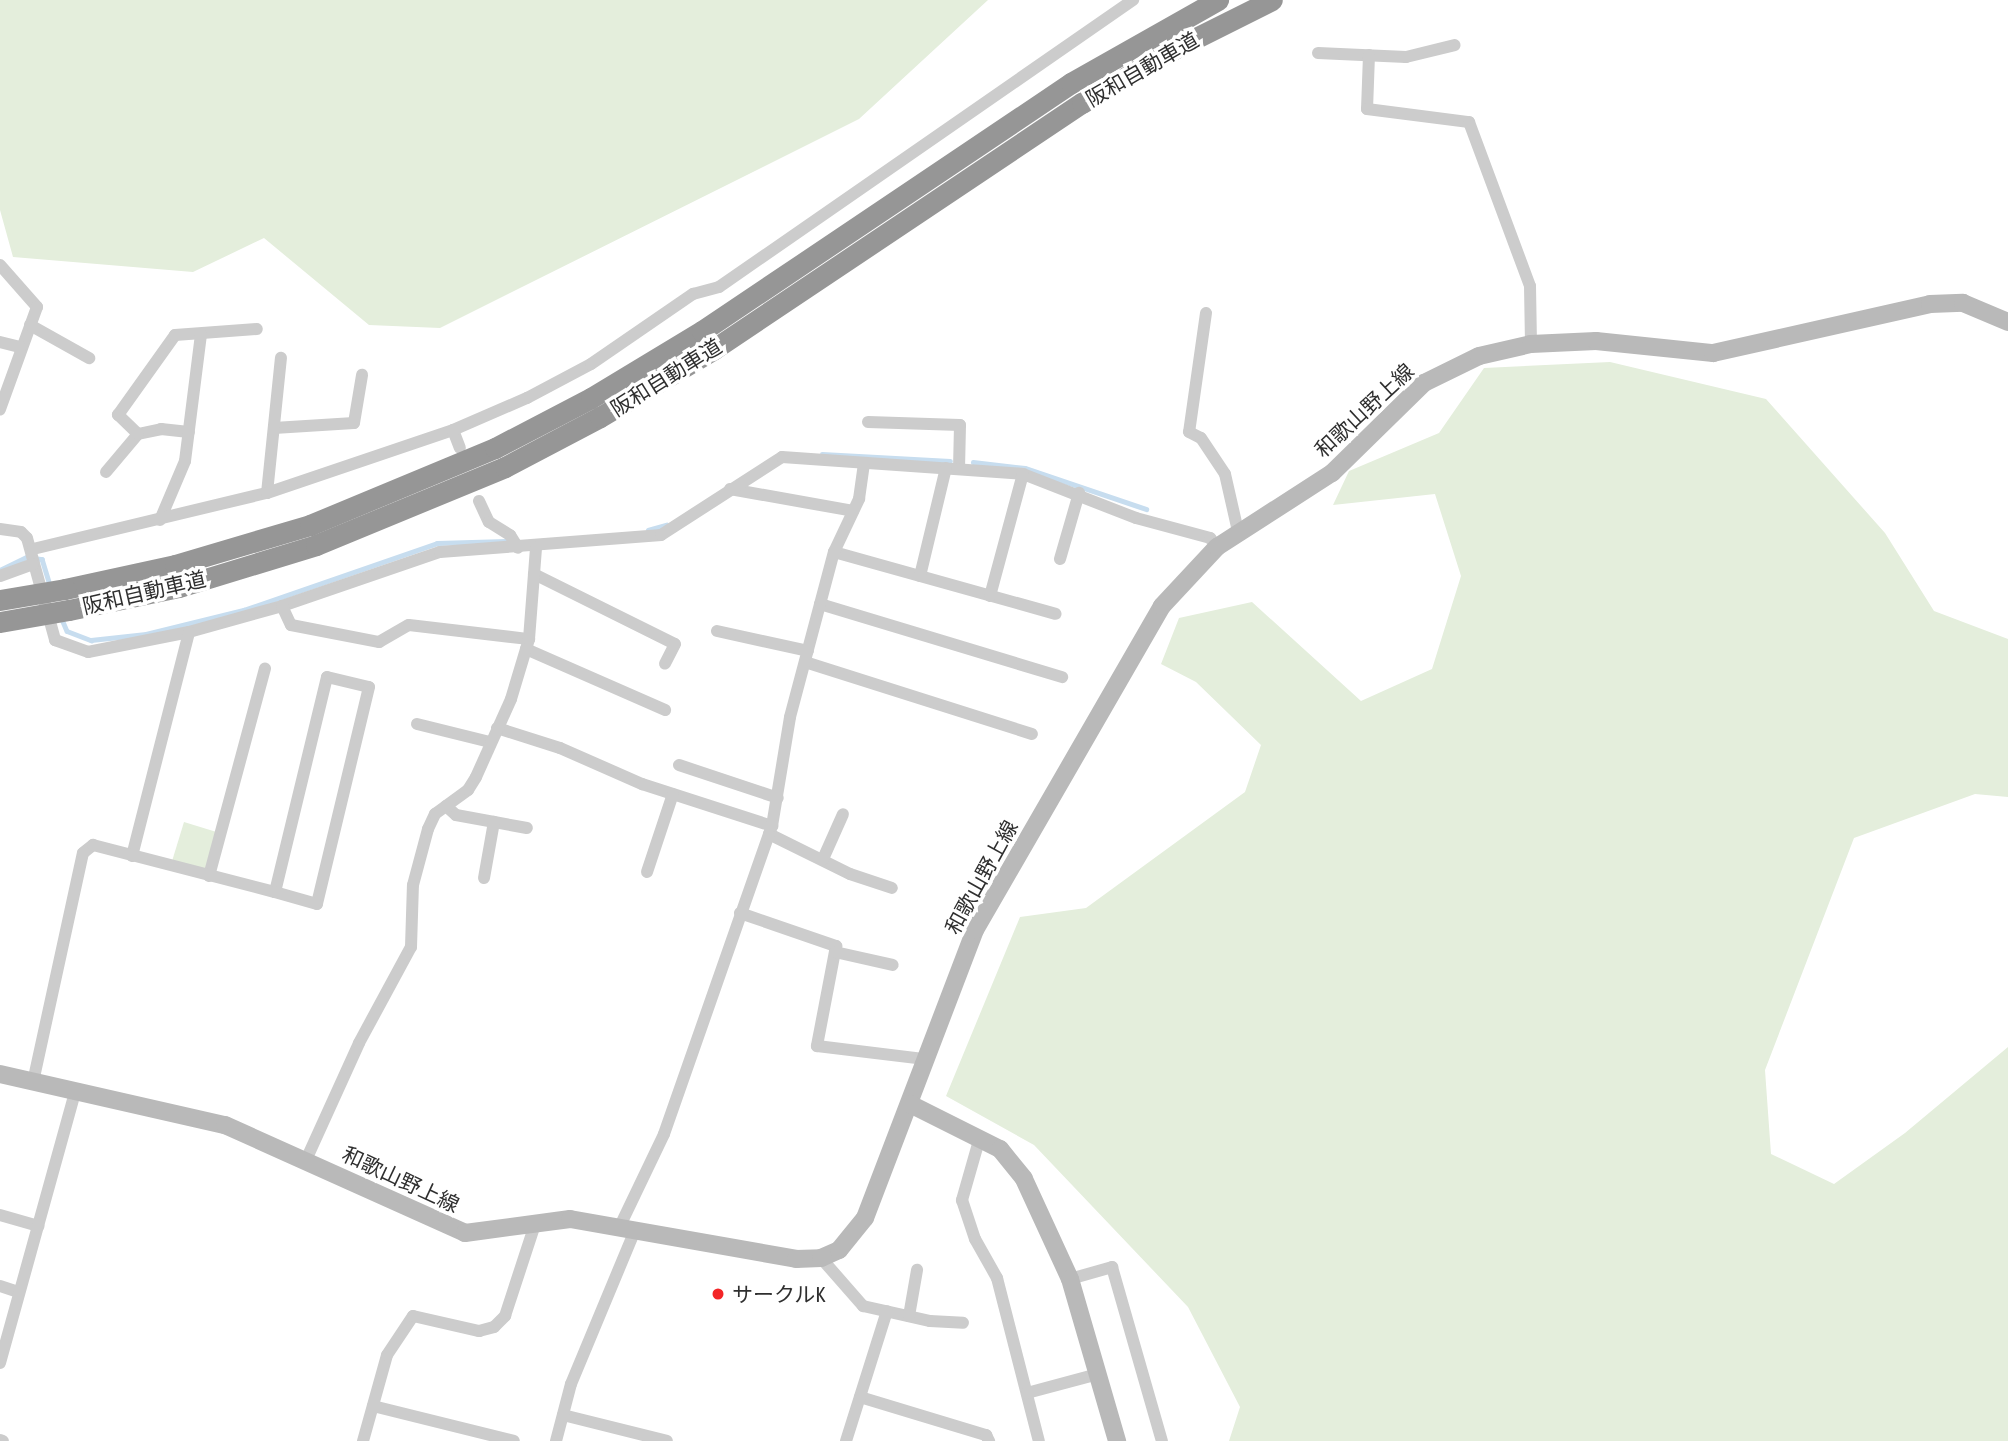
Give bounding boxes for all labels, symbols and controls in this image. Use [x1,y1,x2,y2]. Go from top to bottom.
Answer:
street label: 阪和自動車道 [1081,27,1203,111]
street label: 阪和自動車道 [606,333,726,421]
street label: 和歌山野上線 [1309,358,1419,462]
street label: 阪和自動車道 [80,566,208,618]
street label: 和歌山野上線 [939,816,1023,938]
street label: 和歌山野上線 [339,1141,463,1217]
place label: サークルK [732,1281,826,1307]
marker: サークルK [710,1286,726,1302]

